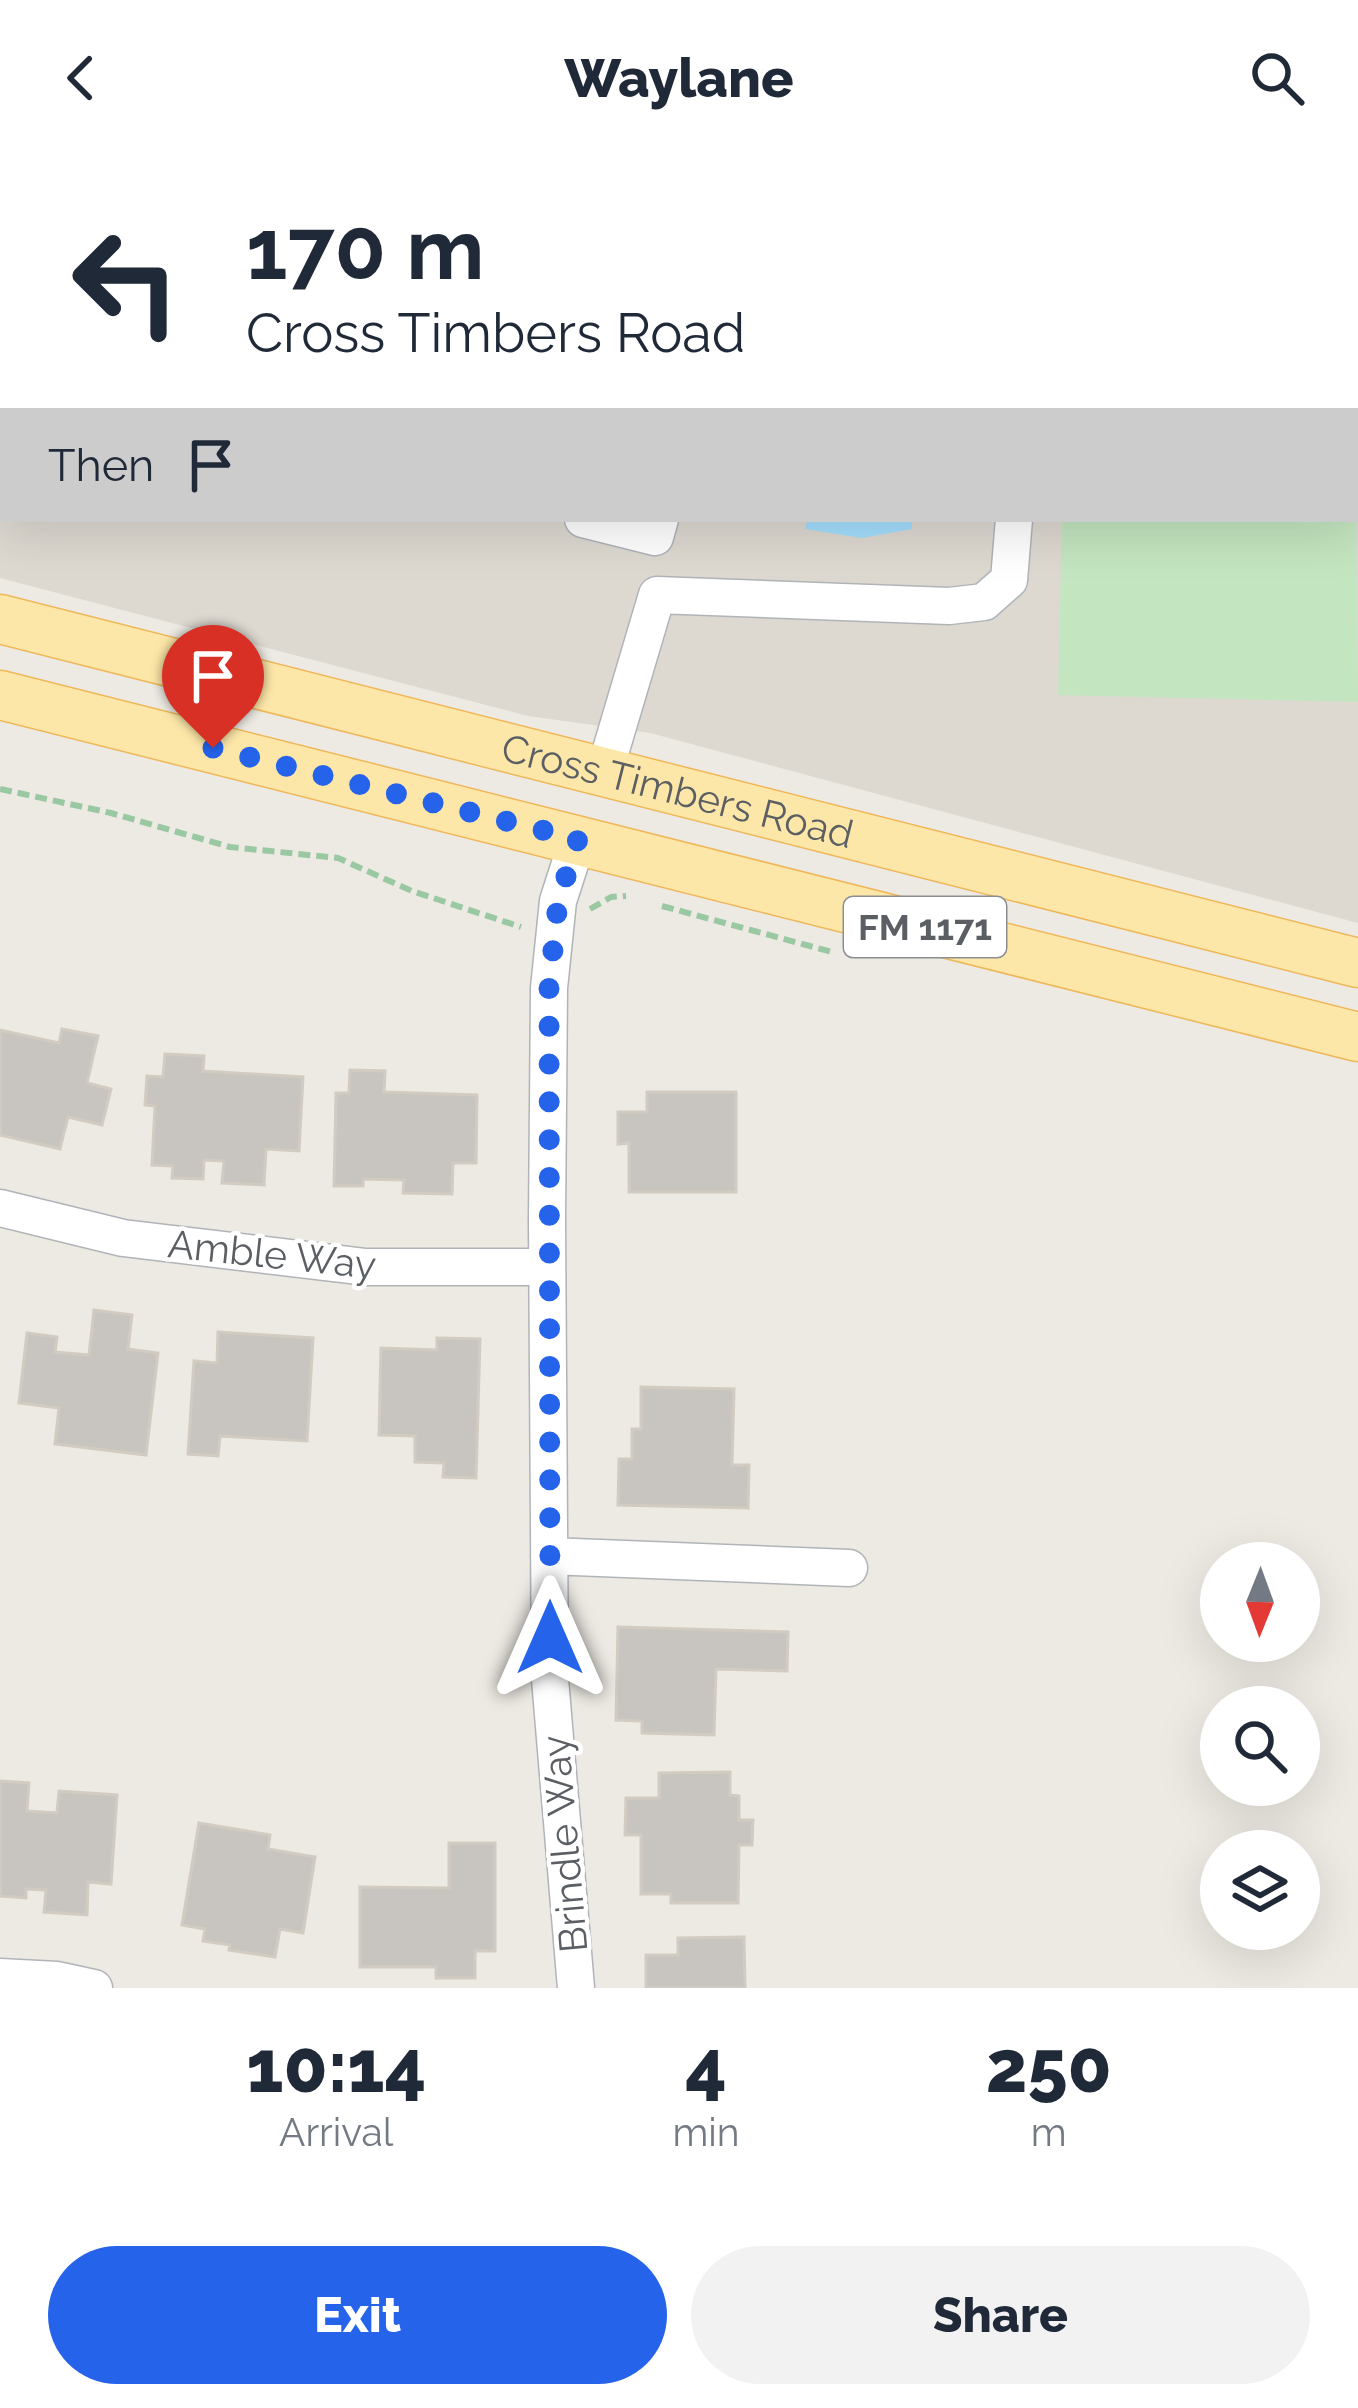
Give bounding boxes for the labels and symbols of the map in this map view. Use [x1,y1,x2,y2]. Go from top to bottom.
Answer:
pin [162,625,264,748]
street label: Cross Timbers Road [497,724,858,857]
road number: FM 1171 [844,897,1006,957]
street label: Amble Way [166,1220,378,1288]
north arrow [1200,1542,1320,1662]
position arrow [487,1575,613,1701]
street label: Brindle Way [532,1734,596,1954]

